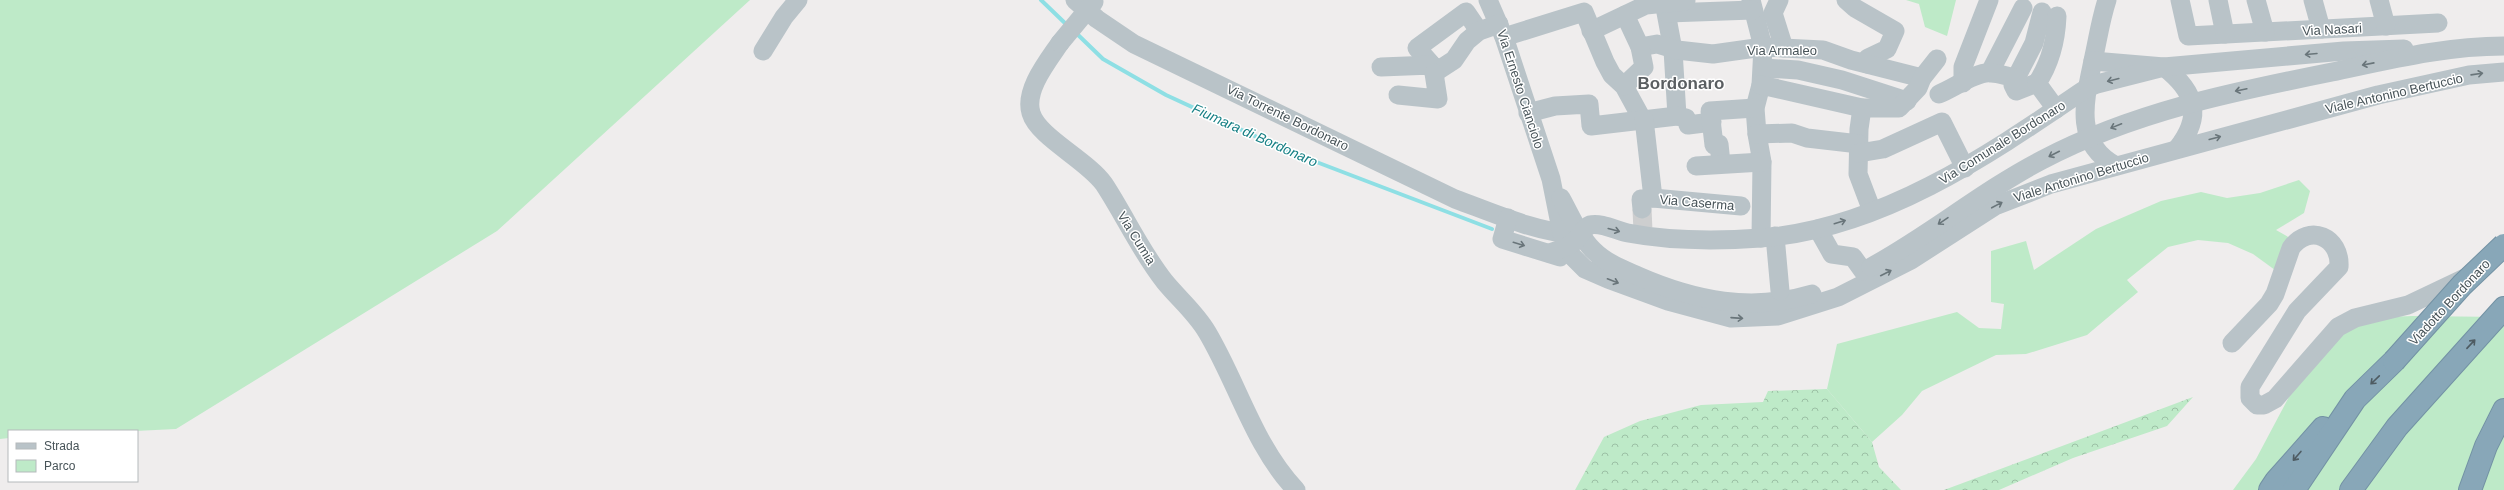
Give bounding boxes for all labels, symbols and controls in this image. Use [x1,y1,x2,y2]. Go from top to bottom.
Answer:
street label: Via Nasari [2302,20,2362,39]
street label: Via Ernesto Cianciolo [1494,28,1547,150]
street label: Via Armaleo [1747,43,1817,58]
one-way arrow [2305,50,2318,57]
one-way arrow [2362,61,2375,69]
street label: Viale Antonino Bertuccio [2324,70,2464,117]
one-way arrow [2470,70,2483,78]
district label: Bordonaro [1638,74,1724,93]
one-way arrow [2107,77,2120,84]
street label: Via Torrente Bordonaro [1224,81,1351,154]
one-way arrow [2234,87,2247,95]
street label: Via Comunale Bordonaro [1936,97,2068,187]
water label: Fiumara di Bordonaro [1190,100,1320,170]
one-way arrow [2110,123,2122,130]
one-way arrow [2208,134,2221,142]
street label: Viale Antonino Bertuccio [2012,150,2151,205]
one-way arrow [2048,151,2060,158]
street label: Via Caserma [1659,192,1736,213]
one-way arrow [1991,201,2003,209]
street label: Via Cumia [1114,209,1159,268]
one-way arrow [1938,217,1949,225]
one-way arrow [1833,218,1846,225]
one-way arrow [1608,227,1621,234]
one-way arrow [1512,241,1525,248]
street label: Viadotto Bordonaro [2406,256,2493,348]
one-way arrow [1880,269,1892,276]
one-way arrow [1606,277,1618,285]
one-way arrow [1730,314,1743,321]
one-way arrow [2466,339,2476,349]
one-way arrow [2370,375,2380,385]
legend [8,430,138,482]
text: Strada [44,439,80,453]
one-way arrow [2293,450,2302,461]
text: Parco [44,459,76,473]

